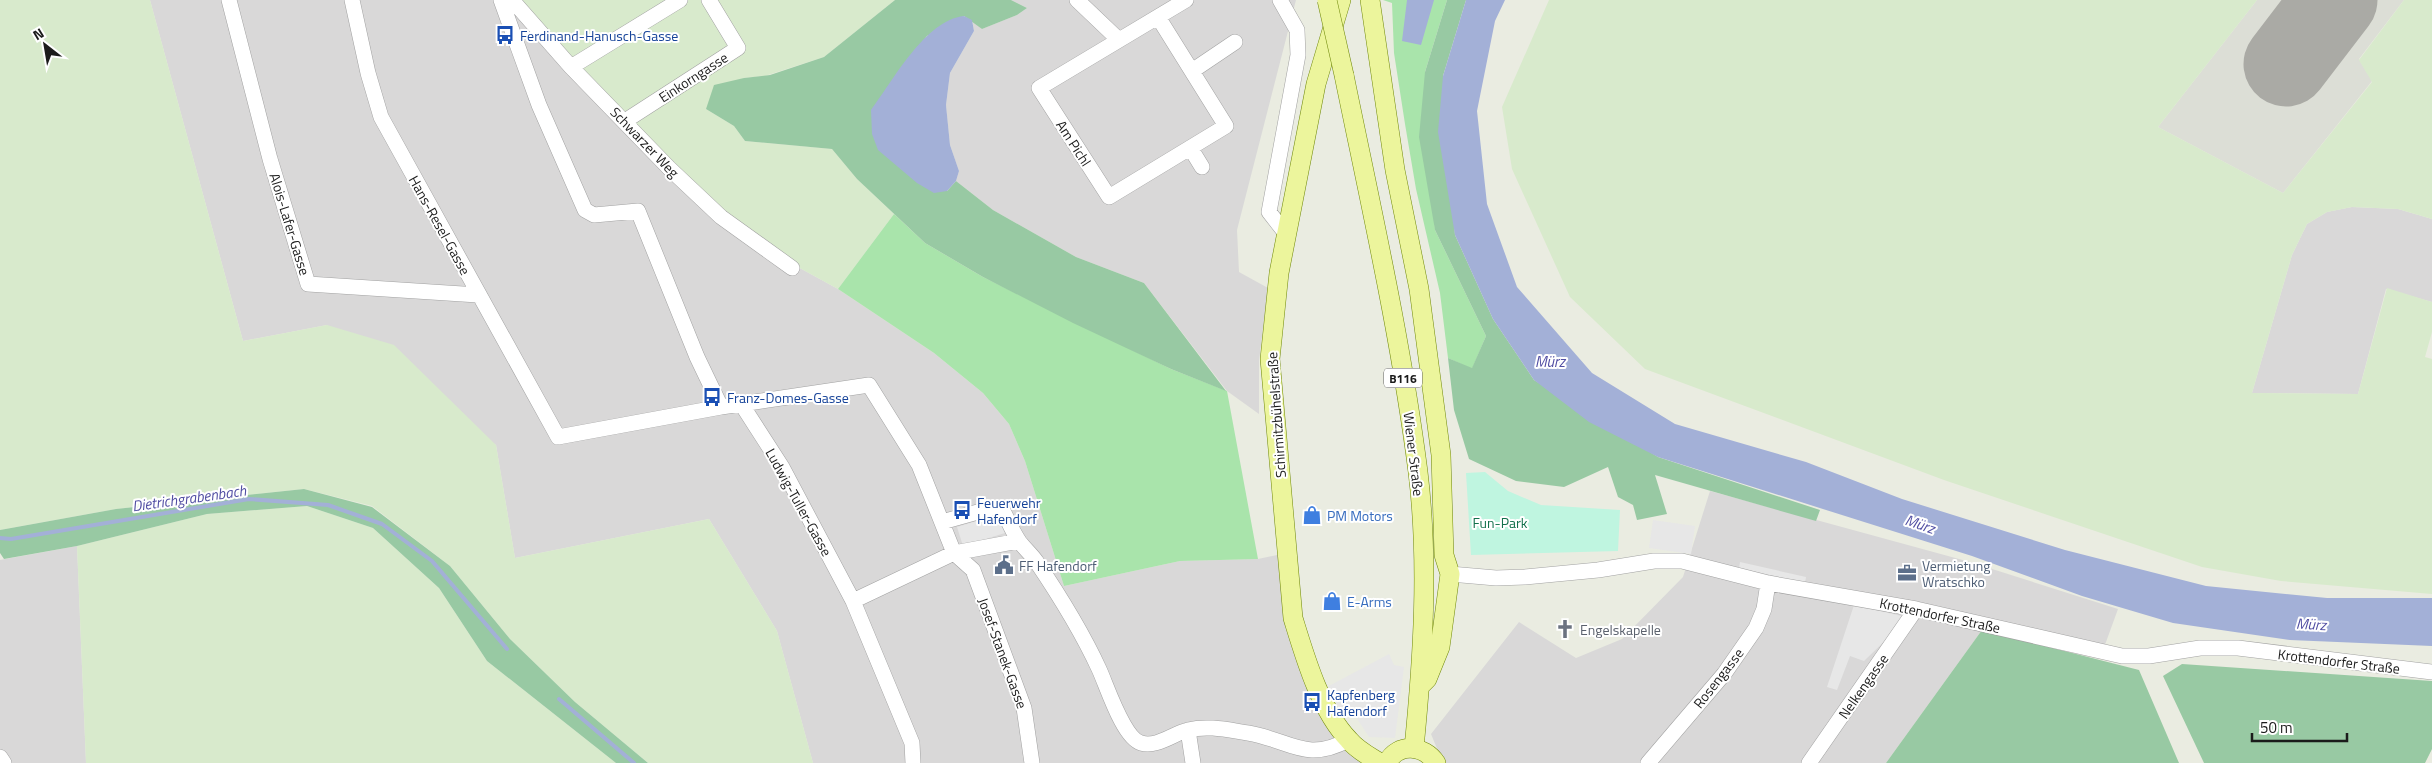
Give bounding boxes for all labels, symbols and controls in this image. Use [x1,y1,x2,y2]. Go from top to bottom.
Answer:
north arrow [20,20,70,70]
text: N [28,22,48,45]
bus stop icon: Ferdinand-Hanusch-Gasse [494,24,516,46]
place label: Ferdinand-Hanusch-Gasse [520,25,678,46]
street label: Einkorngasse [654,47,732,107]
street label: Schwarzer Weg [606,102,684,182]
street label: Am Pichl [1051,116,1097,170]
street label: Alois-Lafer-Gasse [264,170,316,278]
street label: Hans-Resel-Gasse [404,171,476,279]
water label: Mürz [1535,350,1567,373]
street label: Schirmitzbühelstraße [1261,351,1291,479]
road number: B116 [1384,368,1422,388]
bus stop icon: Franz-Domes-Gasse [701,386,723,408]
place label: Franz-Domes-Gasse [727,387,849,408]
street label: Wiener Straße [1398,411,1430,497]
street label: Ludwig-Tuller-Gasse [761,444,837,560]
water label: Dietrichgrabenbach [131,479,248,517]
place label: Feuerwehr Hafendorf [977,492,1041,529]
bus stop icon: Feuerwehr Hafendorf [951,499,973,521]
shop icon: PM Motors [1301,504,1323,526]
place label: PM Motors [1327,505,1393,526]
water label: Mürz [1902,508,1940,540]
park label: Fun-Park [1473,512,1528,533]
public building icon: FF Hafendorf [993,554,1015,576]
place label: FF Hafendorf [1019,555,1097,576]
place label: Vermietung Wratschko [1922,555,1990,592]
office icon: Vermietung Wratschko [1896,562,1918,584]
shop icon: E-Arms [1321,590,1343,612]
place label: E-Arms [1347,591,1392,612]
street label: Krottendorfer Straße [1878,592,2002,638]
street label: Josef-Stanek-Gasse [973,595,1033,711]
water label: Mürz [2295,612,2328,636]
church icon: Engelskapelle [1554,618,1576,640]
place label: Engelskapelle [1580,619,1661,640]
street label: Rosengasse [1688,643,1748,713]
street label: Krottendorfer Straße [2277,643,2401,679]
street label: Nelkengasse [1833,649,1893,723]
place label: Kapfenberg Hafendorf [1327,684,1395,721]
bus stop icon: Kapfenberg Hafendorf [1301,691,1323,713]
scale bar [2252,710,2347,742]
text: 50 m [2260,716,2293,739]

